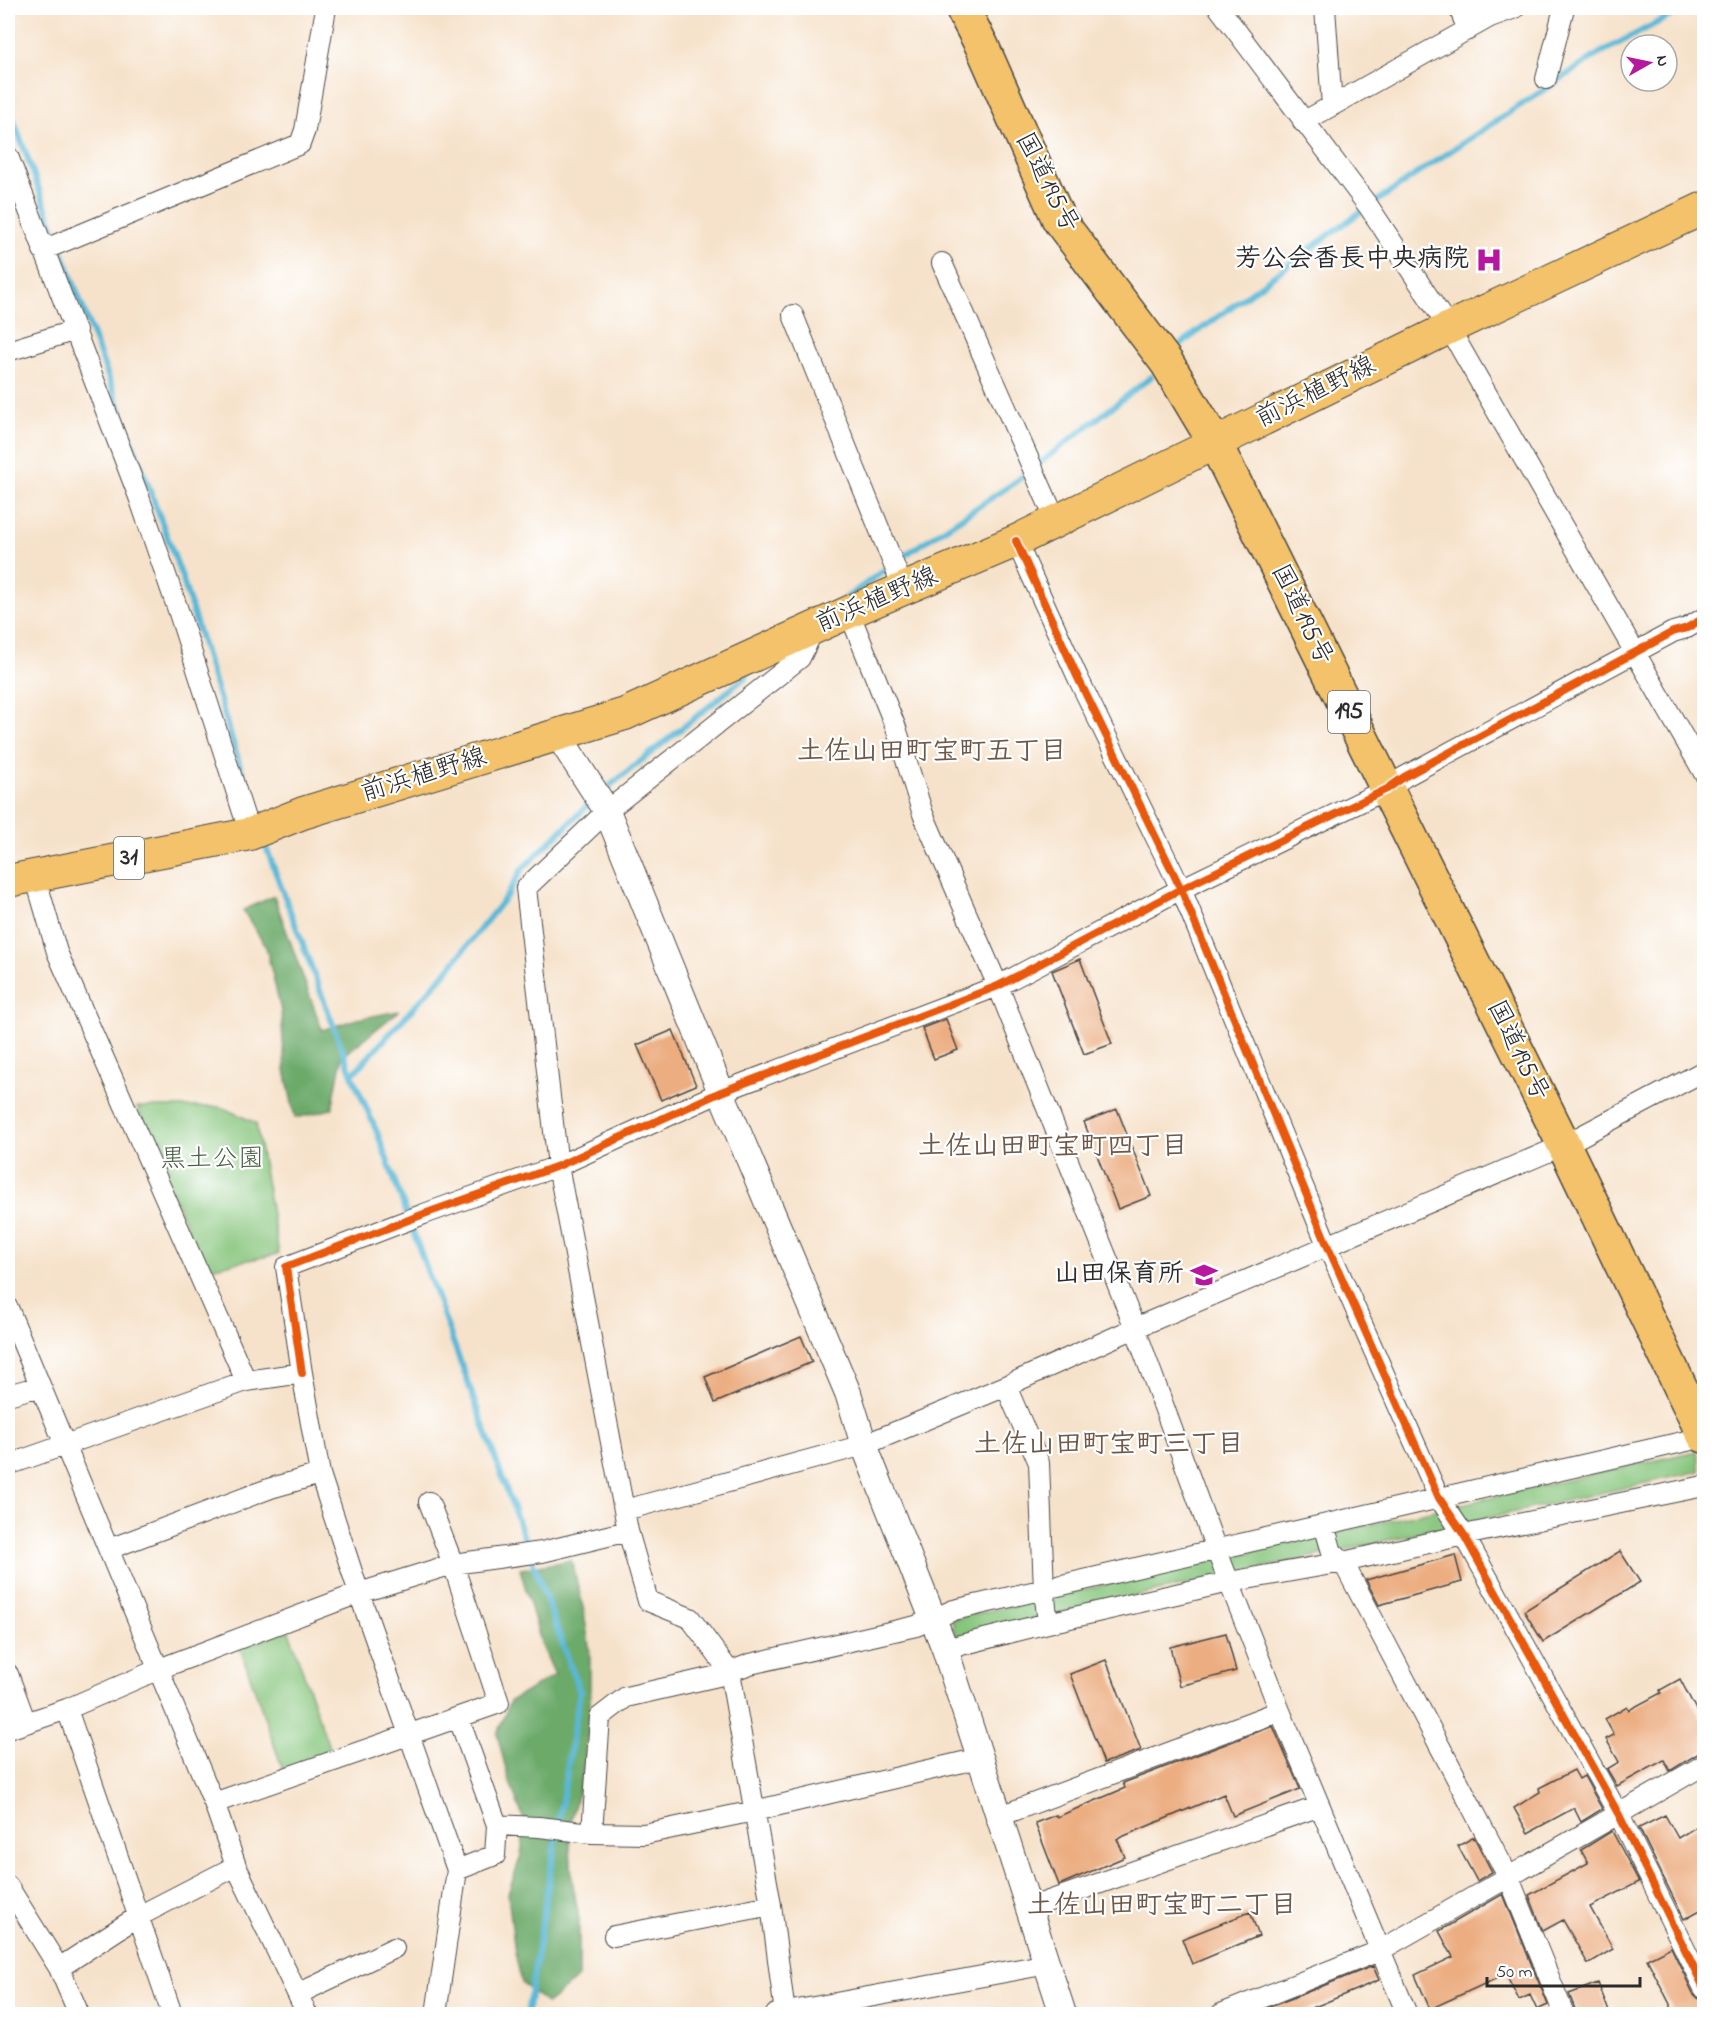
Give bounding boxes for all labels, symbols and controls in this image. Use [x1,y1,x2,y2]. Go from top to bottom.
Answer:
north arrow [1619,33,1679,93]
text: N [1649,54,1675,68]
street label: 国道195号 [1004,126,1088,240]
place label: 芳公会香長中央病院 [1235,241,1469,279]
hospital icon: 芳公会香長中央病院 [1474,245,1504,275]
street label: 前浜植野線 [1249,347,1383,439]
street label: 前浜植野線 [810,558,944,644]
street label: 国道195号 [1260,558,1342,672]
road number: 195 [1328,691,1370,733]
district label: 土佐山田町宝町五丁目 [797,733,1067,772]
street label: 前浜植野線 [356,739,492,813]
road number: 31 [114,837,144,879]
street label: 国道195号 [1476,994,1558,1108]
district label: 土佐山田町宝町四丁目 [918,1128,1188,1167]
park label: 黒土公園 [160,1141,264,1179]
place label: 山田保育所 [1054,1256,1184,1294]
school or university icon: 山田保育所 [1189,1260,1219,1290]
district label: 土佐山田町宝町三丁目 [974,1426,1244,1465]
district label: 土佐山田町宝町二丁目 [1027,1887,1297,1926]
scale bar [1487,1950,1640,1988]
text: 50 m [1496,1960,1533,1986]

